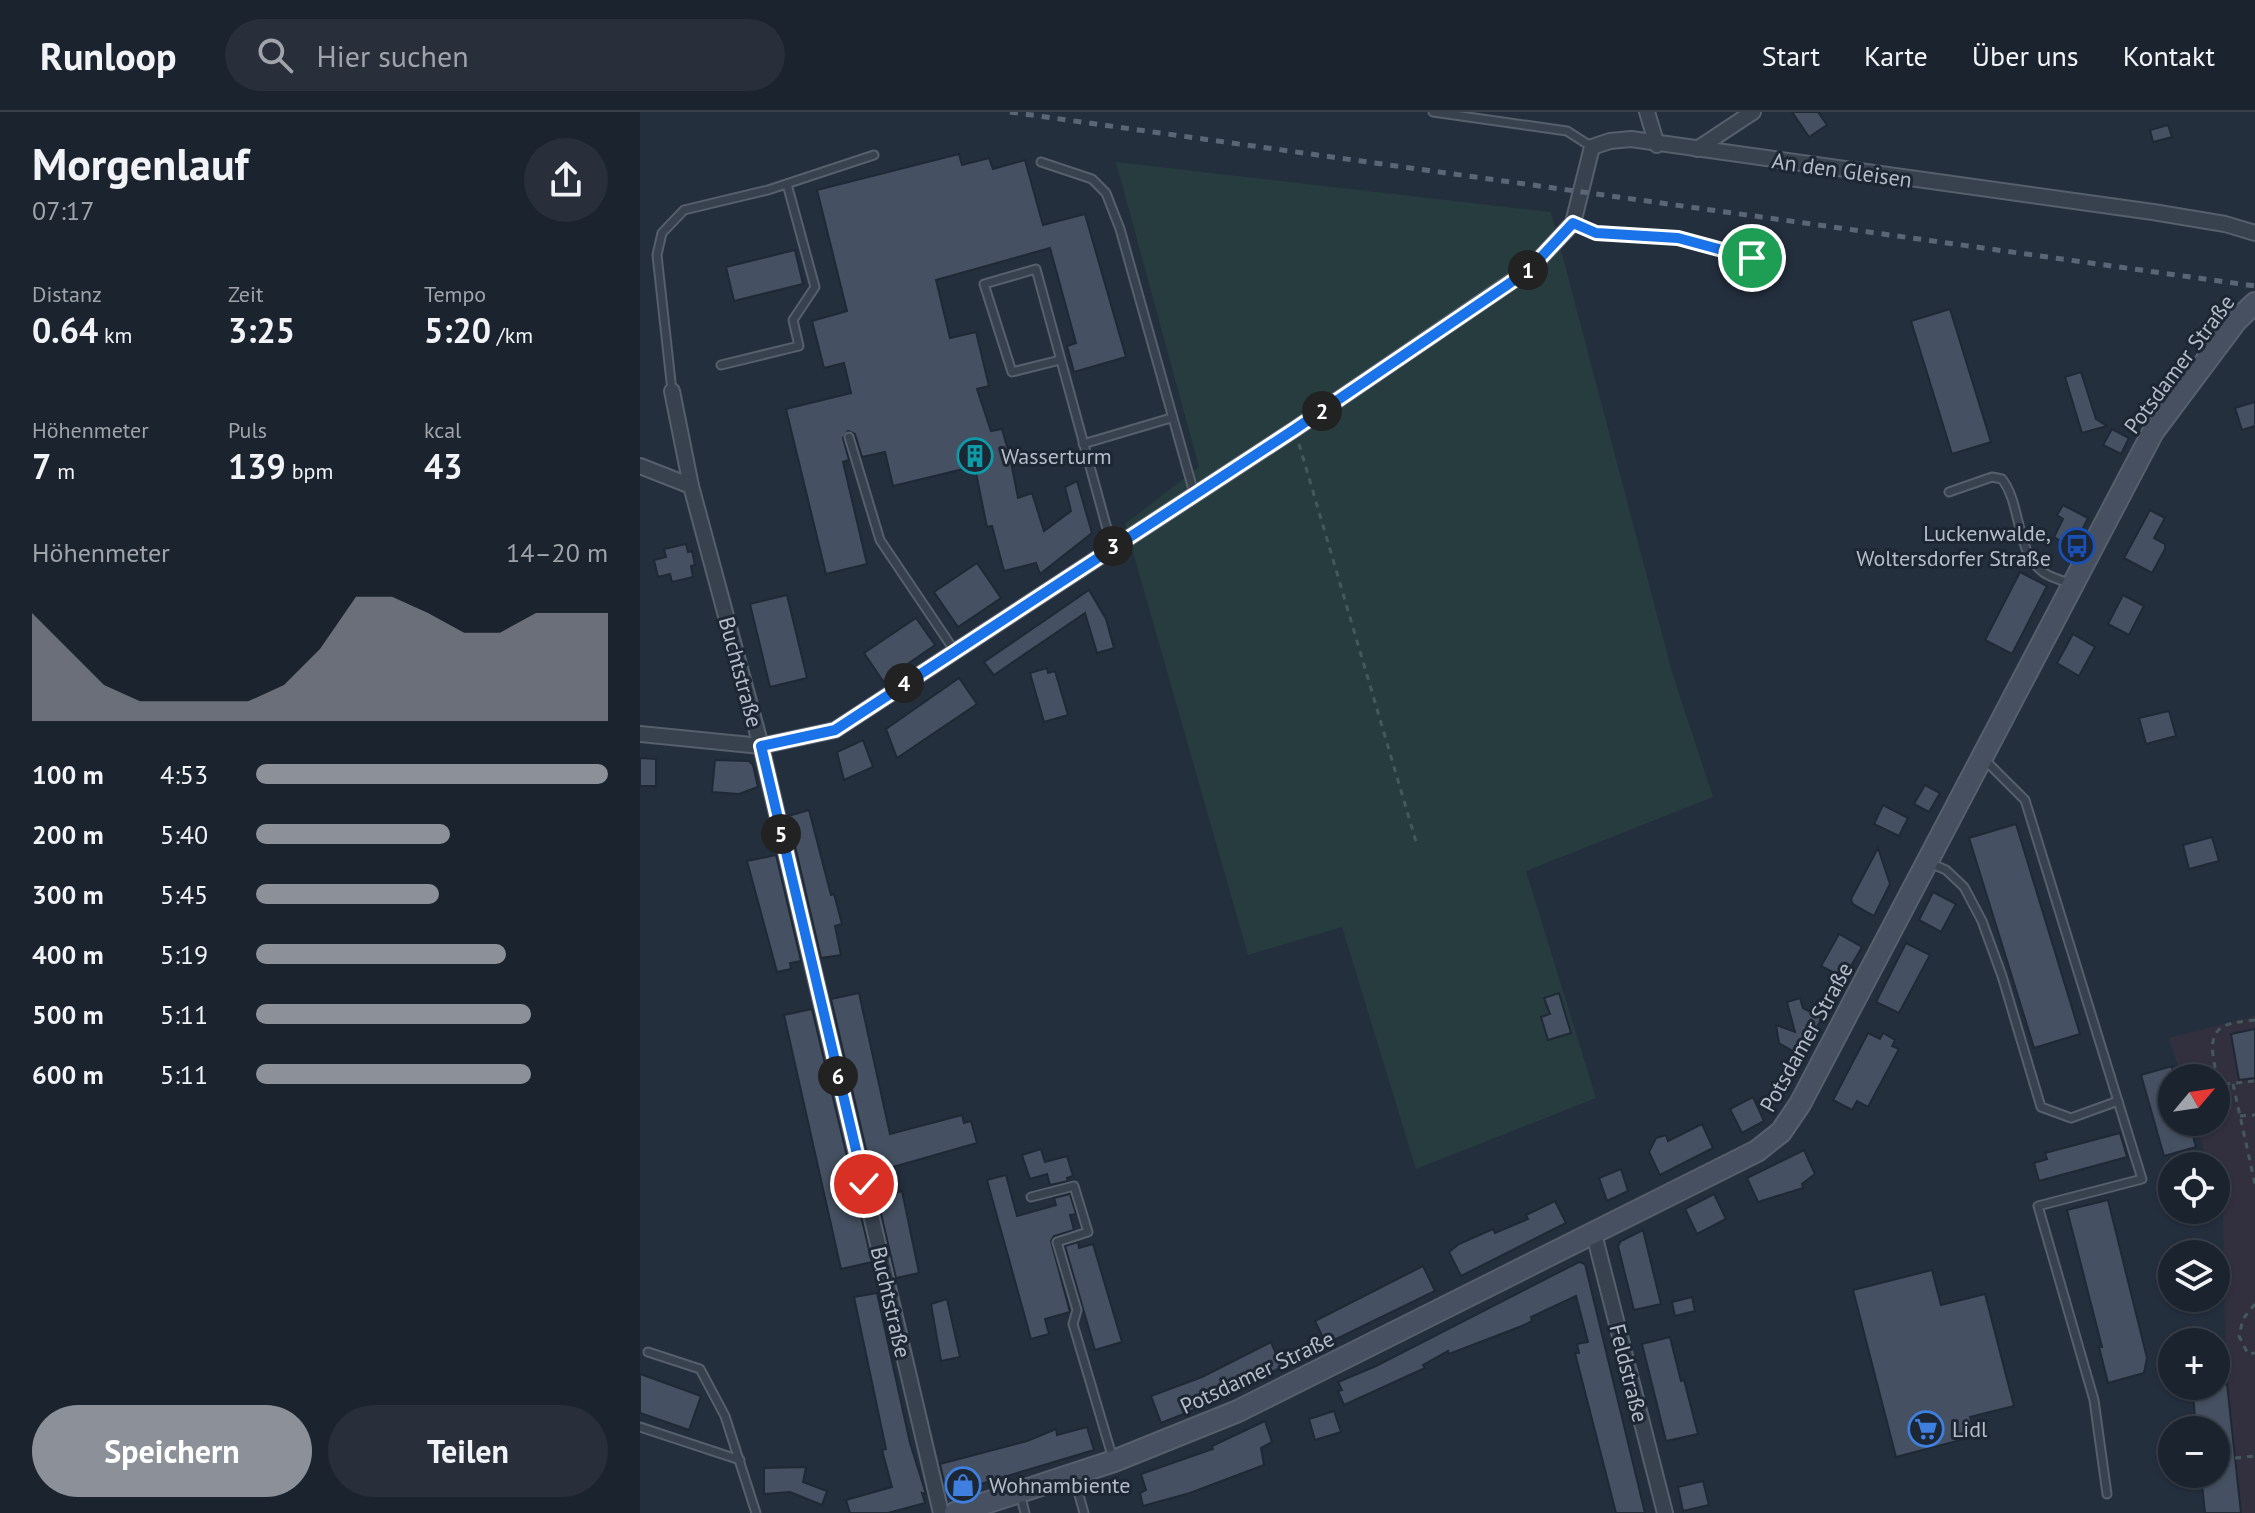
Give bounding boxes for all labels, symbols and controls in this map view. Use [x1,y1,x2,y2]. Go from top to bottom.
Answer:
search box [225,19,785,91]
text: Runloop [40,31,177,80]
icon: search [253,33,297,77]
text: Hier suchen [317,36,469,75]
text: Start [1762,37,1820,74]
text: Karte [1864,37,1928,74]
text: Über uns [1972,37,2079,74]
text: Kontakt [2123,37,2215,74]
text: Morgenlauf [32,135,249,192]
button: share [524,138,608,222]
street label: An den Gleisen [1770,146,1914,194]
text: 07:17 [32,194,94,227]
pin [1718,224,1786,292]
icon: arrive [1730,236,1774,280]
pin: 1 [1508,250,1548,290]
text: 1 [1522,256,1534,284]
text: Distanz [32,280,102,308]
text: Zeit [228,280,263,308]
text: Tempo [424,280,486,308]
street label: Potsdamer Straße [2118,289,2240,439]
text: 0.64 [32,308,98,352]
text: 3:25 [228,308,295,352]
text: 5:20 [424,308,491,352]
text: km [98,321,132,349]
text: /km [491,321,533,349]
pin: 2 [1302,391,1342,431]
text: 2 [1316,397,1328,425]
text: Höhenmeter [32,416,149,444]
text: Puls [228,416,267,444]
text: kcal [424,416,462,444]
building icon: Wasserturm [956,437,994,475]
place label: Wasserturm [1001,442,1112,470]
text: 7 [32,444,51,488]
text: 139 [228,444,286,488]
text: 43 [424,444,463,488]
text: m [51,457,75,485]
text: bpm [286,457,333,485]
place label: Luckenwalde, Woltersdorfer Straße [1856,519,2051,572]
pin: 3 [1093,526,1133,566]
bus stop icon: Luckenwalde, Woltersdorfer Straße [2058,527,2096,565]
text: 3 [1107,532,1119,560]
text: Höhenmeter [32,536,170,569]
text: 14–20 m [506,536,608,569]
street label: Buchtstraße [713,614,769,730]
pin: 4 [884,663,924,703]
text: 4 [898,669,910,697]
text: 100 m [32,758,104,791]
text: 4:53 [160,758,208,791]
pin: 5 [761,814,801,854]
text: 200 m [32,818,104,851]
text: 5:40 [160,818,208,851]
text: 5 [775,820,787,848]
text: 300 m [32,878,104,911]
text: 5:45 [160,878,208,911]
text: 400 m [32,938,104,971]
text: 5:19 [160,938,208,971]
street label: Potsdamer Straße [1753,957,1859,1117]
text: 500 m [32,998,104,1031]
text: 5:11 [160,998,208,1031]
pin: 6 [818,1056,858,1096]
text: 600 m [32,1058,104,1091]
text: 5:11 [160,1058,208,1091]
text: 6 [832,1062,844,1090]
north arrow [2158,1064,2230,1136]
map controls [2158,1064,2230,1488]
pin [830,1150,898,1218]
button: locate [2158,1152,2230,1224]
icon: check [842,1162,886,1206]
button: layers [2158,1240,2230,1312]
street label: Buchtstraße [865,1244,917,1360]
street label: Feldstraße [1603,1321,1655,1425]
street label: Potsdamer Straße [1175,1324,1339,1420]
button: + [2158,1328,2230,1400]
button: Speichern [32,1405,312,1497]
button: Teilen [328,1405,608,1497]
supermarket icon: Lidl [1907,1410,1945,1448]
place label: Lidl [1952,1415,1988,1443]
button: − [2158,1416,2230,1488]
shop icon: Wohnambiente [944,1466,982,1504]
place label: Wohnambiente [989,1471,1130,1499]

